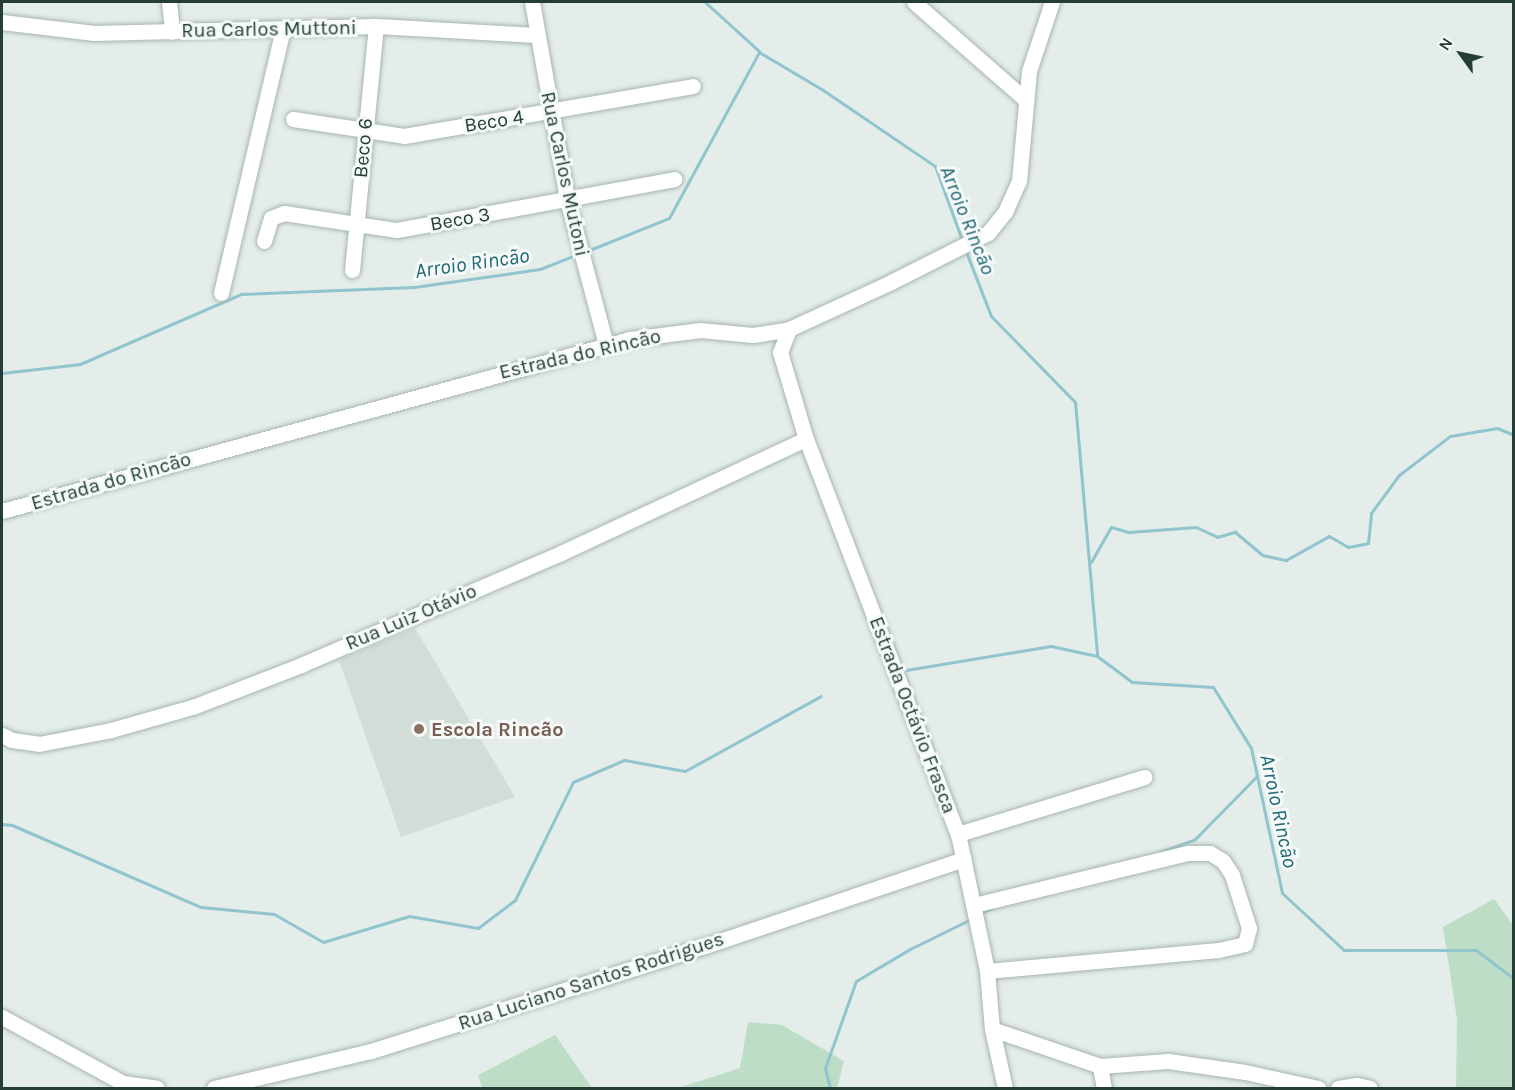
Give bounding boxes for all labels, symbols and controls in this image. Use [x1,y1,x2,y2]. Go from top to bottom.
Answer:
street label: Rua Carlos Muttoni [181,15,357,43]
north arrow [1431,24,1491,84]
text: N [1434,34,1457,54]
street label: Rua Carlos Mutoni [536,89,594,259]
street label: Beco 4 [463,104,525,138]
street label: Beco 6 [348,117,378,179]
water label: Arroio Rincão [935,162,1001,278]
street label: Beco 3 [428,202,492,236]
water label: Arroio Rincão [413,242,531,284]
street label: Estrada do Rincão [497,324,663,384]
street label: Estrada do Rincão [28,447,194,515]
street label: Rua Luiz Otávio [342,579,480,655]
street label: Estrada Octávio Frasca [864,613,962,817]
place label: Escola Rincão [431,717,564,741]
marker: Escola Rincão [412,722,426,736]
water label: Arroio Rincão [1255,752,1303,870]
street label: Rua Luciano Santos Rodrigues [455,927,727,1035]

